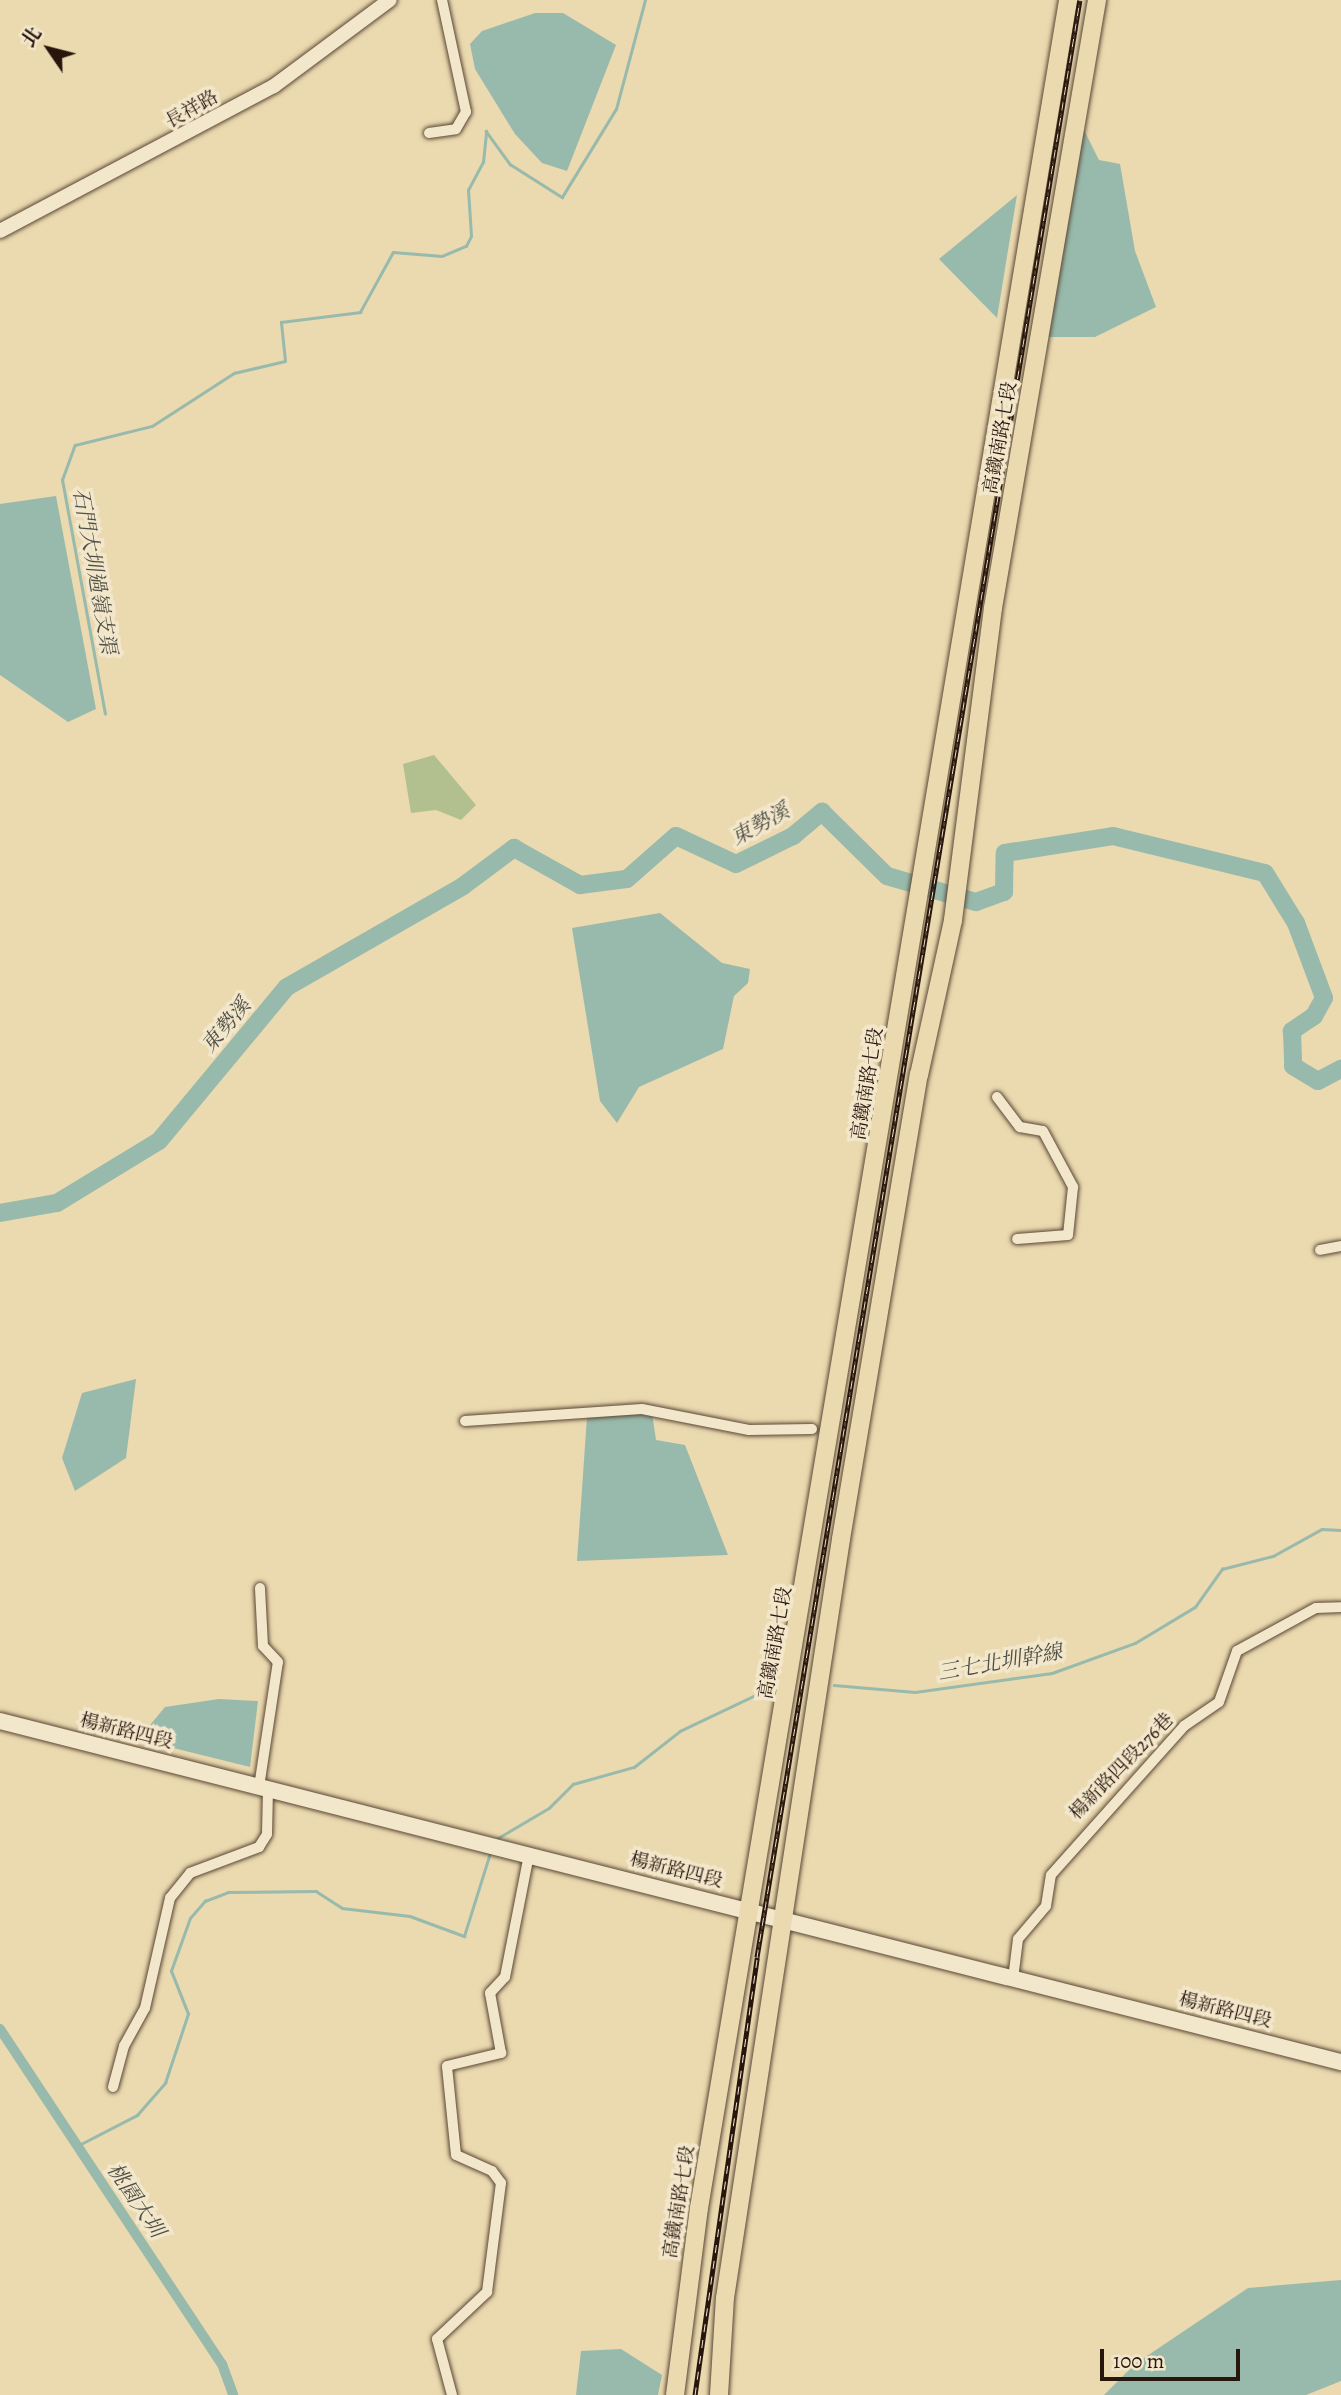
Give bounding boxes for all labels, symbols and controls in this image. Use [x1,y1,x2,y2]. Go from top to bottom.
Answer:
north arrow [14,14,84,84]
text: 北 [16,22,48,52]
street label: 長祥路 [162,86,222,134]
street label: 高鐵南路七段 [980,380,1022,496]
water label: 石門大圳過嶺支渠 [68,486,122,656]
water label: 東勢溪 [726,798,794,850]
water label: 東勢溪 [196,993,256,1057]
street label: 高鐵南路七段 [848,1026,888,1142]
street label: 高鐵南路七段 [755,1585,797,1701]
water label: 三七北圳幹線 [936,1639,1064,1685]
street label: 楊新路四段 [77,1709,175,1755]
street label: 楊新路四段276巷 [1065,1709,1179,1825]
street label: 楊新路四段 [627,1848,725,1894]
street label: 楊新路四段 [1176,1988,1274,2034]
street label: 高鐵南路七段 [660,2144,700,2260]
water label: 桃園大圳 [102,2158,170,2242]
scale bar [1103,2336,1243,2380]
text: 100 m [1113,2347,1164,2375]

